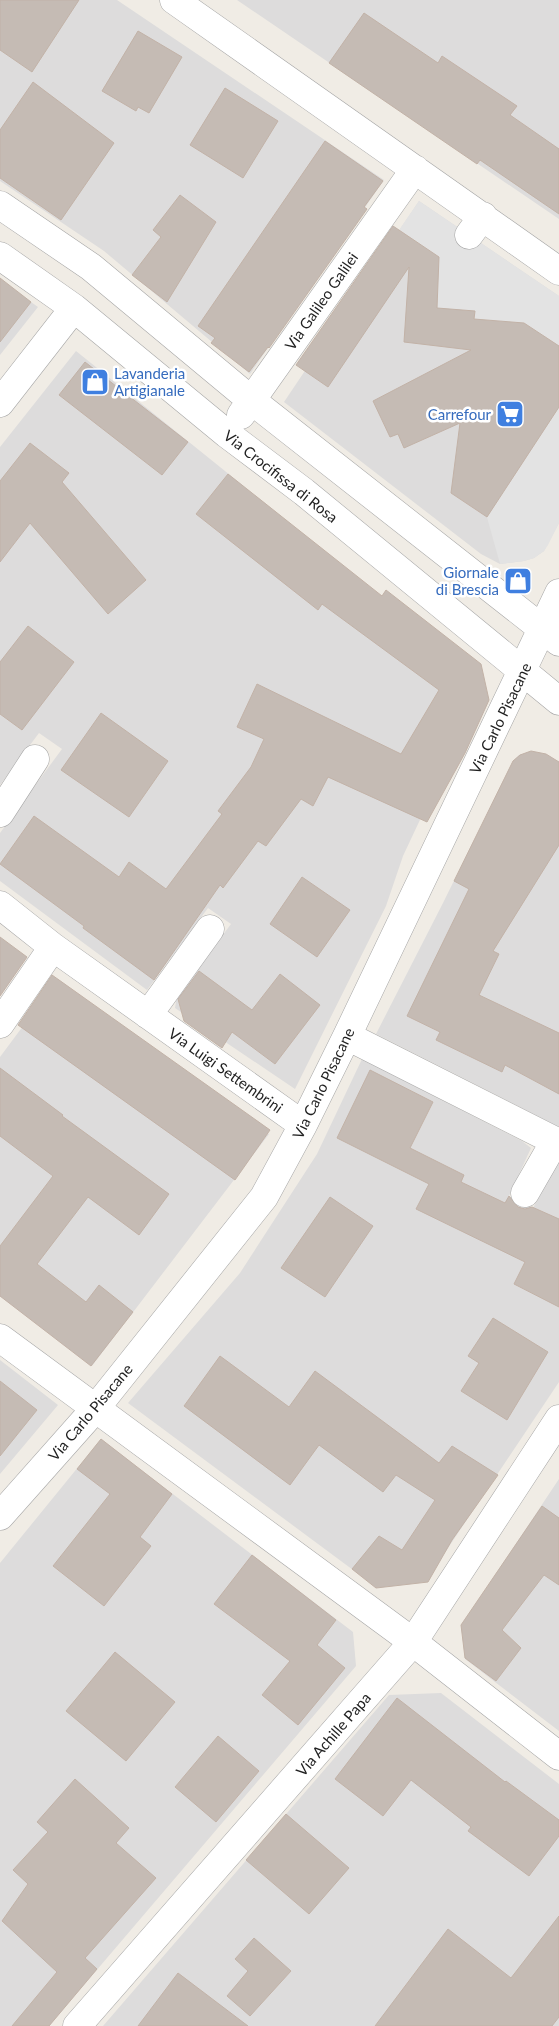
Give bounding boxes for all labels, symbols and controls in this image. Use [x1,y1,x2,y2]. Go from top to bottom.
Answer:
street label: Via Galileo Galilei [281,249,361,353]
place label: Lavanderia Artigianale [114,364,185,399]
shop icon: Lavanderia Artigianale [80,367,110,397]
supermarket icon: Carrefour [495,399,525,429]
place label: Carrefour [428,405,492,423]
street label: Via Crocifissa di Rosa [220,426,342,526]
place label: Giornale di Brescia [436,563,499,598]
shop icon: Giornale di Brescia [503,566,533,596]
street label: Via Carlo Pisacane [465,659,535,776]
street label: Via Luigi Settembrini [165,1024,287,1116]
street label: Via Carlo Pisacane [288,1024,358,1141]
street label: Via Carlo Pisacane [44,1360,136,1464]
street label: Via Achille Papa [292,1689,374,1779]

